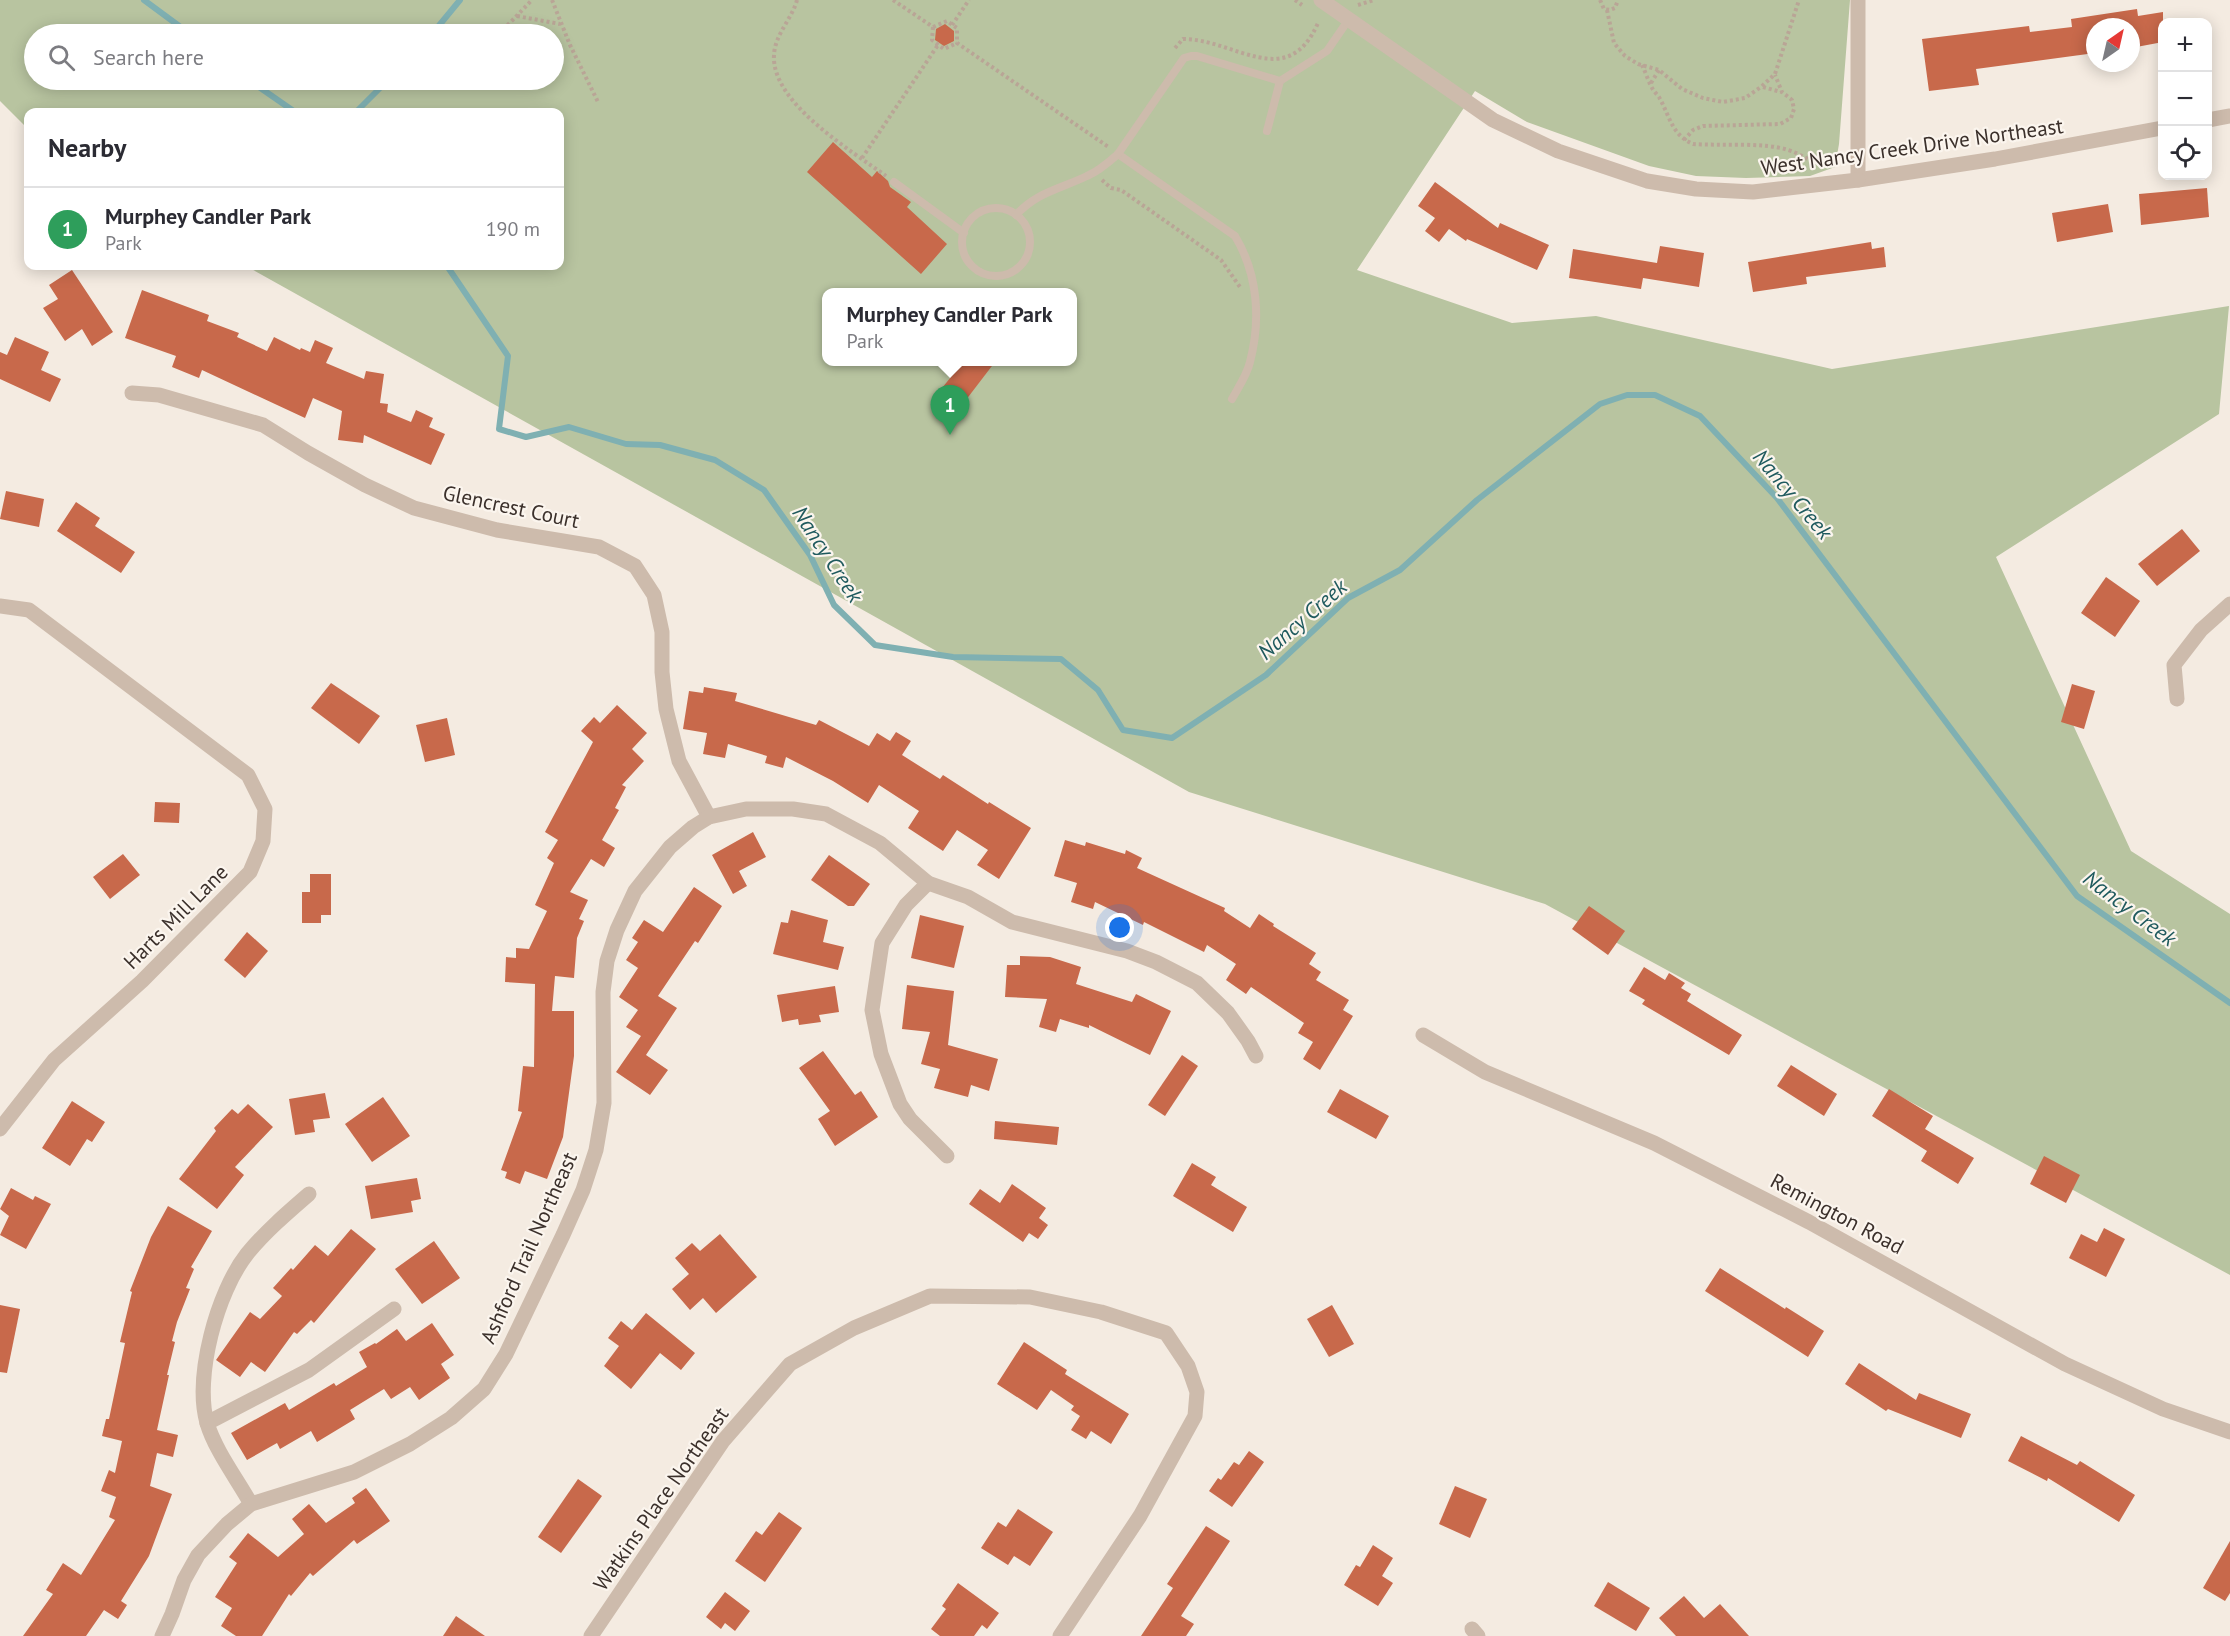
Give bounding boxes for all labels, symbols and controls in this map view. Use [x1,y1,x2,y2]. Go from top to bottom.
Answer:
north arrow [2086,18,2140,72]
map controls [2158,18,2212,180]
button: + [2158,18,2212,72]
search box [24,24,564,90]
icon: search [45,41,78,74]
text: Search here [93,43,204,71]
button: − [2158,72,2212,126]
street label: West Nancy Creek Drive Northeast [1759,112,2065,181]
button: locate [2158,126,2212,180]
text: Nearby [48,131,126,164]
text: Murphey Candler Park [105,202,311,230]
text: 1 [62,216,73,242]
text: 190 m [486,216,540,242]
text: Park [105,230,142,256]
popup [822,288,1077,366]
text: Murphey Candler Park [846,300,1053,328]
text: Park [846,328,883,354]
pin: 1 [930,386,970,435]
water label: Nancy Creek [1747,443,1840,546]
street label: Glencrest Court [440,479,582,534]
water label: Nancy Creek [786,501,870,608]
water label: Nancy Creek [1252,572,1353,665]
street label: Harts Mill Lane [118,859,234,975]
water label: Nancy Creek [2078,864,2183,953]
your location [1105,913,1134,942]
street label: Ashford Trail Northeast [474,1148,583,1348]
street label: Remington Road [1766,1167,1909,1260]
street label: Watkins Place Northeast [587,1402,734,1596]

